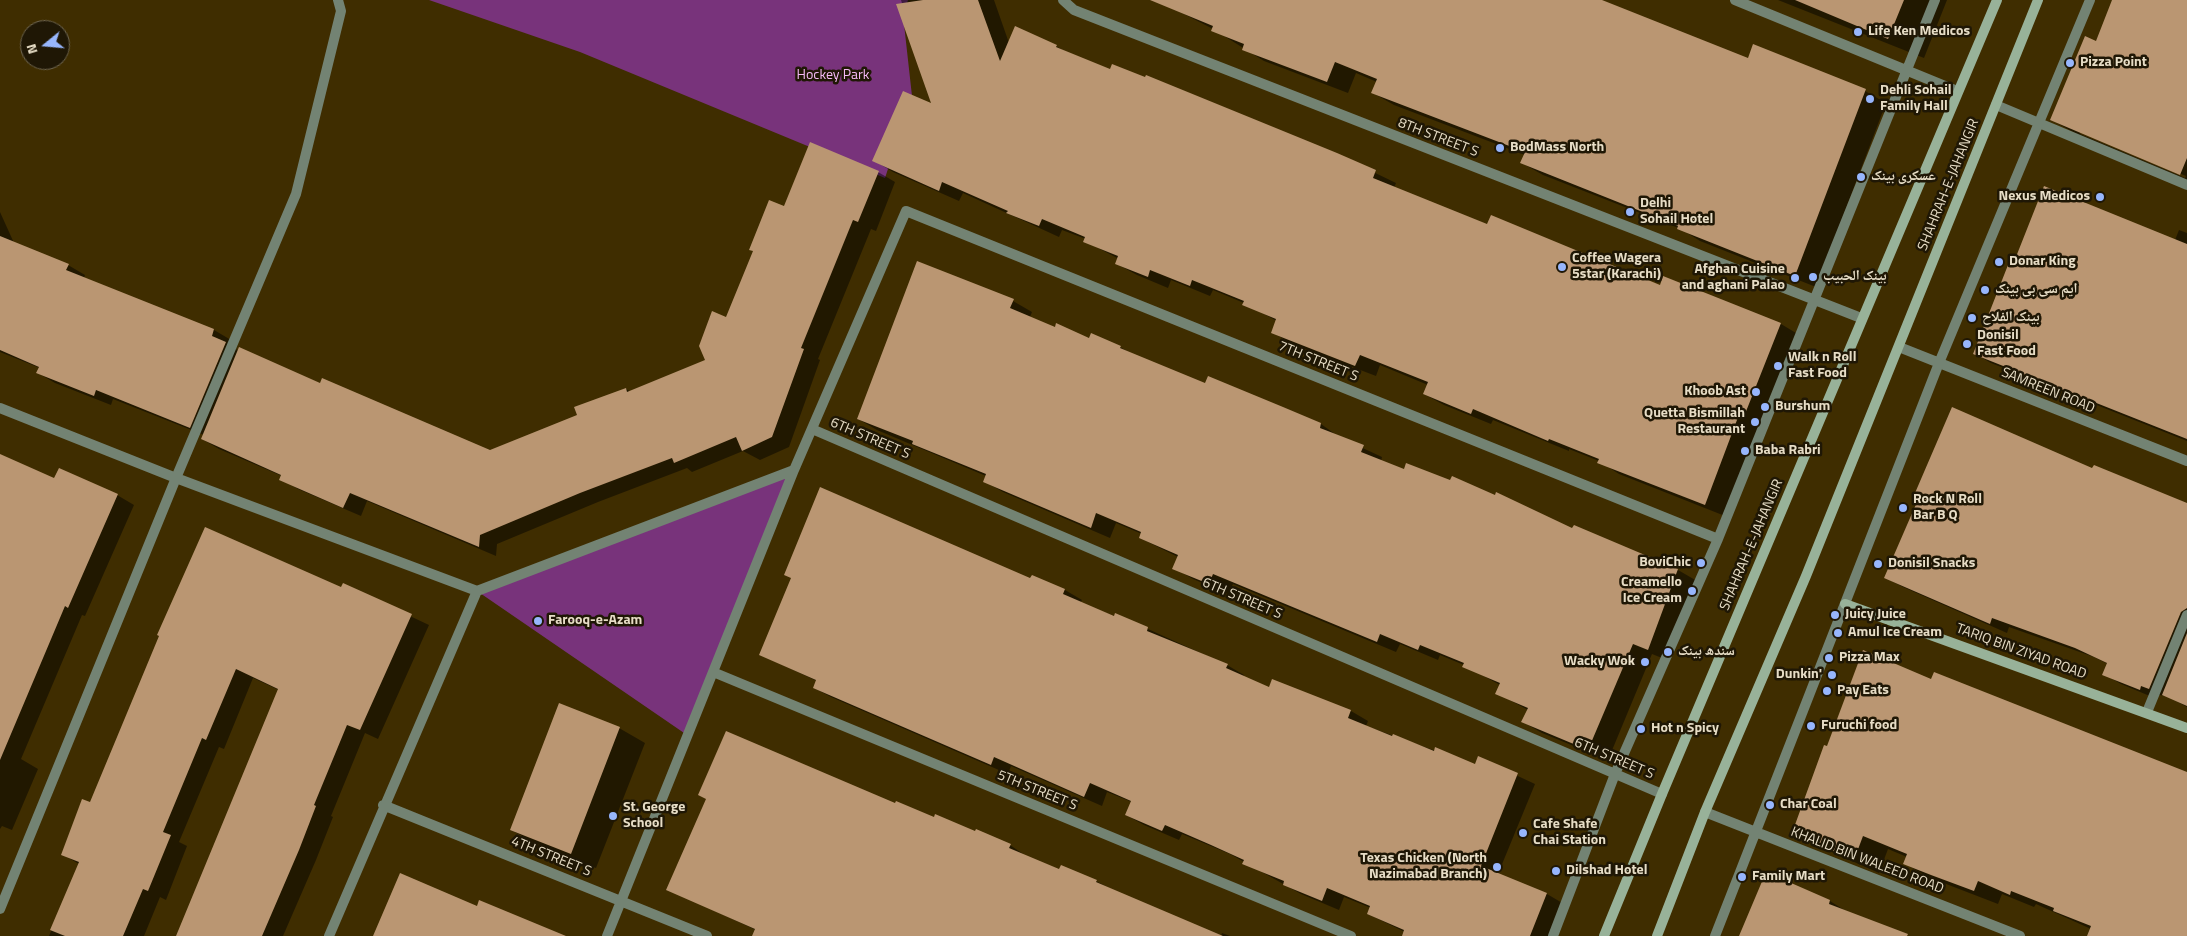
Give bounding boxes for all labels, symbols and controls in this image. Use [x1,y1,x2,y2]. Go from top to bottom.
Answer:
north arrow [20,20,70,70]
place label: Life Ken Medicos [1868,24,1970,40]
marker: Life Ken Medicos [1852,26,1864,38]
text: N [20,42,43,57]
place label: Pizza Point [2080,55,2147,71]
marker: Pizza Point [2064,57,2076,69]
park label: Hockey Park [797,68,869,84]
place label: Dehli Sohail Family Hall [1880,83,1952,115]
marker: Dehli Sohail Family Hall [1864,93,1876,105]
street label: 8TH STREET S [1395,115,1481,161]
street label: SHAHRAH-E-JAHANGIR [1915,117,1983,253]
place label: BodMass North [1510,140,1604,156]
marker: BodMass North [1494,142,1506,154]
place label: عسکری بینک [1871,169,1936,185]
marker: عسکری بینک [1855,171,1867,183]
place label: Nexus Medicos [1999,189,2090,205]
marker: Nexus Medicos [2094,191,2106,203]
place label: Delhi Sohail Hotel [1640,196,1713,228]
marker: Delhi Sohail Hotel [1624,206,1636,218]
place label: Coffee Wagera 5star (Karachi) [1572,251,1661,284]
place label: Donar King [2009,254,2076,270]
marker: Donar King [1993,256,2005,268]
marker: Coffee Wagera 5star (Karachi) [1556,261,1568,273]
place label: Afghan Cuisine and aghani Palao [1682,262,1785,294]
place label: بينک الحبيب [1823,269,1887,285]
marker: بينک الحبيب [1807,271,1819,283]
marker: Afghan Cuisine and aghani Palao [1789,272,1801,284]
place label: ایم سی بی بینک [1995,282,2077,298]
marker: ایم سی بی بینک [1979,284,1991,296]
place label: بینک الفلاح [1982,310,2040,326]
marker: بینک الفلاح [1966,312,1978,324]
place label: Donisil Fast Food [1977,328,2036,361]
street label: 7TH STREET S [1276,338,1360,386]
marker: Donisil Fast Food [1961,338,1973,350]
place label: Walk n Roll Fast Food [1788,350,1856,382]
marker: Walk n Roll Fast Food [1772,360,1784,372]
street label: SAMREEN ROAD [1999,365,2097,417]
place label: Khoob Ast [1684,384,1746,400]
marker: Khoob Ast [1750,386,1762,398]
place label: Burshum [1775,399,1830,415]
marker: Burshum [1759,401,1771,413]
place label: Quetta Bismillah Restaurant [1644,406,1745,438]
street label: 6TH STREET S [828,415,912,463]
marker: Quetta Bismillah Restaurant [1749,416,1761,428]
place label: Baba Rabri [1755,443,1821,459]
marker: Baba Rabri [1739,445,1751,457]
street label: SHAHRAH-E-JAHANGIR [1717,477,1787,613]
place label: Rock N Roll Bar B Q [1913,492,1982,524]
marker: Rock N Roll Bar B Q [1897,502,1909,514]
place label: BoviChic [1639,555,1691,571]
place label: Donisil Snacks [1888,556,1975,572]
marker: BoviChic [1695,557,1707,569]
marker: Donisil Snacks [1872,558,1884,570]
street label: 6TH STREET S [1200,575,1284,623]
place label: Creamello Ice Cream [1621,575,1682,608]
marker: Creamello Ice Cream [1686,585,1698,597]
place label: Juicy Juice [1845,607,1906,623]
marker: Juicy Juice [1829,609,1841,621]
place label: Farooq-e-Azam [548,613,642,629]
marker: Farooq-e-Azam [532,615,544,627]
street label: TARIQ BIN ZIYAD ROAD [1954,621,2088,683]
place label: Amul Ice Cream [1848,625,1942,641]
marker: Amul Ice Cream [1832,627,1844,639]
place label: سندھ بینک [1678,644,1735,660]
marker: سندھ بینک [1662,646,1674,658]
place label: Pizza Max [1839,650,1900,666]
marker: Pizza Max [1823,652,1835,664]
place label: Wacky Wok [1564,654,1635,670]
marker: Wacky Wok [1639,656,1651,668]
place label: Dunkin' [1776,667,1822,683]
marker: Dunkin' [1826,669,1838,681]
place label: Pay Eats [1837,683,1889,699]
marker: Pay Eats [1821,685,1833,697]
place label: Furuchi food [1821,718,1897,734]
marker: Furuchi food [1805,720,1817,732]
place label: Hot n Spicy [1651,721,1719,737]
marker: Hot n Spicy [1635,723,1647,735]
street label: 6TH STREET S [1572,735,1656,783]
street label: 5TH STREET S [995,767,1079,815]
place label: Char Coal [1780,797,1837,813]
marker: Char Coal [1764,799,1776,811]
place label: St. George School [623,800,685,832]
marker: St. George School [607,810,619,822]
place label: Cafe Shafe Chai Station [1533,817,1606,850]
street label: KHALID BIN WALEED ROAD [1788,824,1946,898]
marker: Cafe Shafe Chai Station [1517,827,1529,839]
street label: 4TH STREET S [509,833,593,881]
place label: Texas Chicken (North Nazimabad Branch) [1360,851,1487,884]
marker: Texas Chicken (North Nazimabad Branch) [1491,861,1503,873]
place label: Dilshad Hotel [1566,863,1647,879]
marker: Dilshad Hotel [1550,865,1562,877]
place label: Family Mart [1752,869,1825,885]
marker: Family Mart [1736,871,1748,883]

